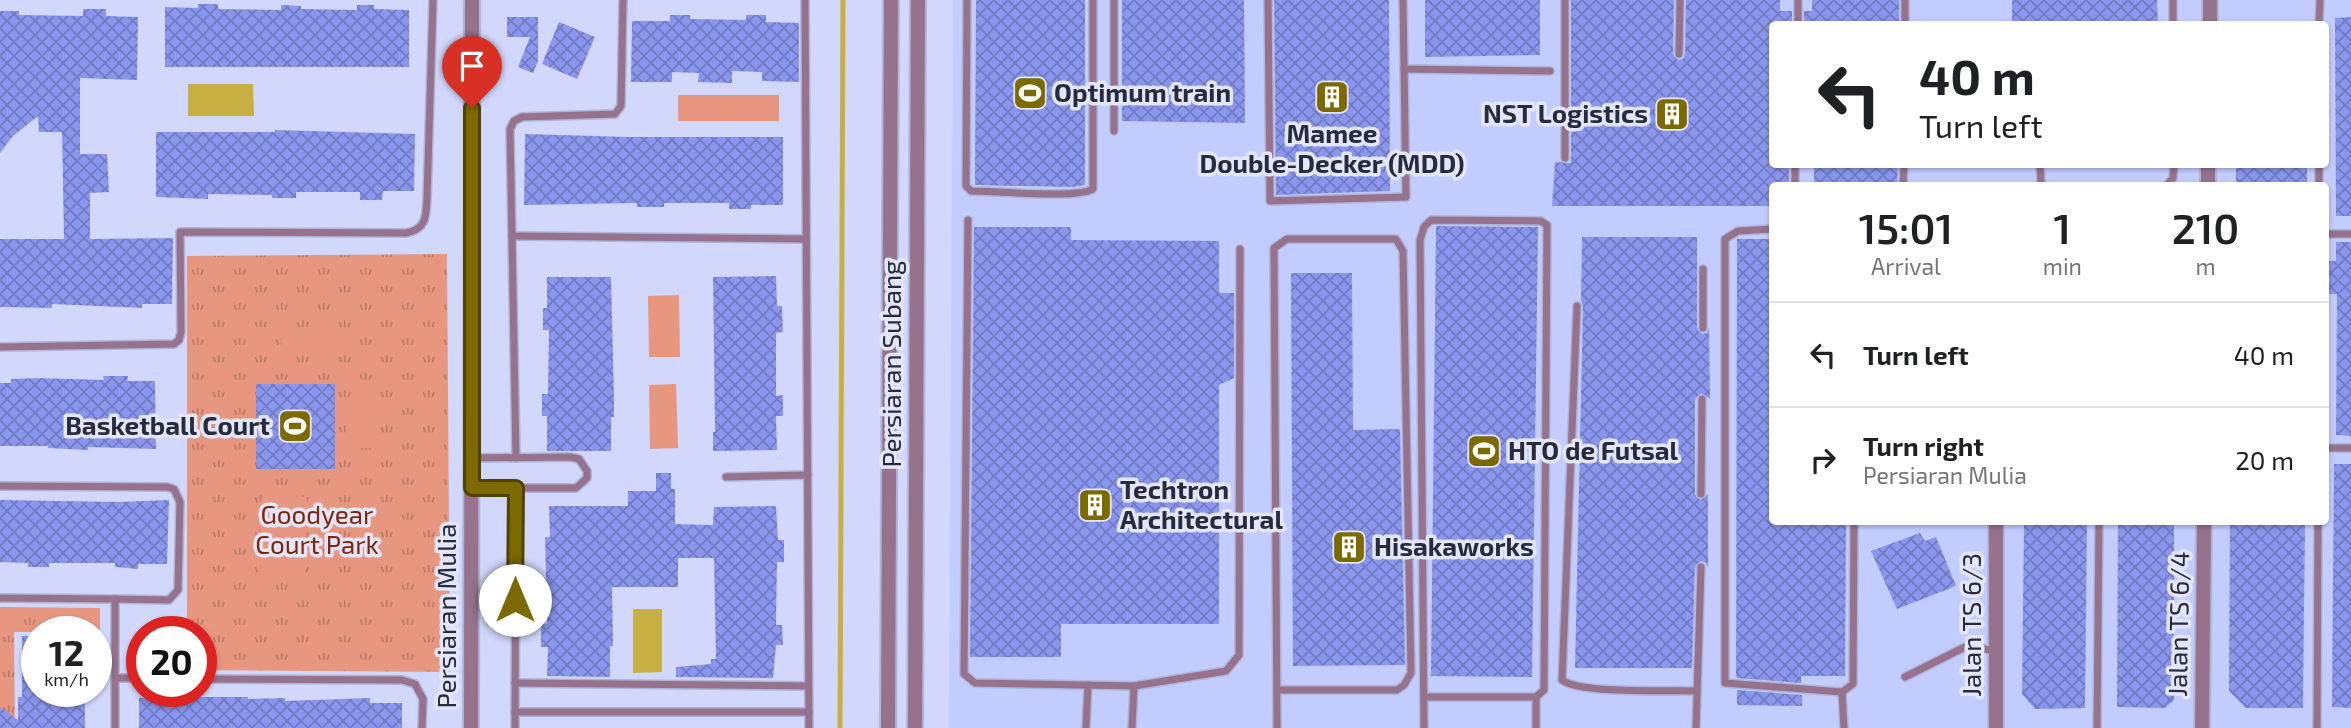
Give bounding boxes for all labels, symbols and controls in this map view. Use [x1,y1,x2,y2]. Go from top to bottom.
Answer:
pin [442,36,502,108]
text: 40 m [1919,46,2035,105]
icon: arrive [453,47,491,85]
icon: left [1804,49,1895,140]
sports icon: Optimum train [1011,74,1049,112]
place label: Optimum train [1054,76,1231,107]
building icon: Mamee Double-Decker (MDD) [1313,78,1351,116]
building icon: NST Logistics [1653,95,1691,133]
place label: NST Logistics [1483,97,1648,128]
text: Turn left [1919,106,2043,144]
place label: Mamee Double-Decker (MDD) [1199,117,1465,178]
text: 15:01 [1859,202,1953,252]
text: 1 [2054,202,2071,252]
text: 210 [2172,202,2239,252]
text: Arrival [1871,252,1941,280]
text: min [2043,252,2082,280]
text: m [2195,252,2216,280]
street label: Persiaran Subang [875,260,906,468]
icon: left [1804,336,1842,374]
text: Turn left [1863,339,1969,370]
text: 40 m [2234,339,2294,370]
sports icon: Basketball Court [276,407,314,445]
place label: Basketball Court [65,409,270,440]
text: Turn right [1863,430,1984,461]
sports icon: HTO de Futsal [1465,432,1503,470]
place label: HTO de Futsal [1508,434,1679,465]
icon: right [1804,441,1842,479]
text: 20 m [2235,444,2294,475]
text: Persiaran Mulia [1863,461,2027,489]
place label: Techtron Architectural [1120,473,1283,534]
building icon: Techtron Architectural [1076,486,1114,524]
park label: Goodyear Court Park [255,498,379,559]
street label: Persiaran Mulia [430,523,461,709]
building icon: Hisakaworks [1330,528,1368,566]
place label: Hisakaworks [1374,530,1534,561]
street label: Jalan TS 6/4 [2161,551,2194,697]
street label: Jalan TS 6/3 [1955,553,1986,697]
position arrow [478,563,552,637]
speed limit sign: 20 [126,616,217,707]
text: 12 [49,631,84,673]
text: km/h [44,668,89,690]

